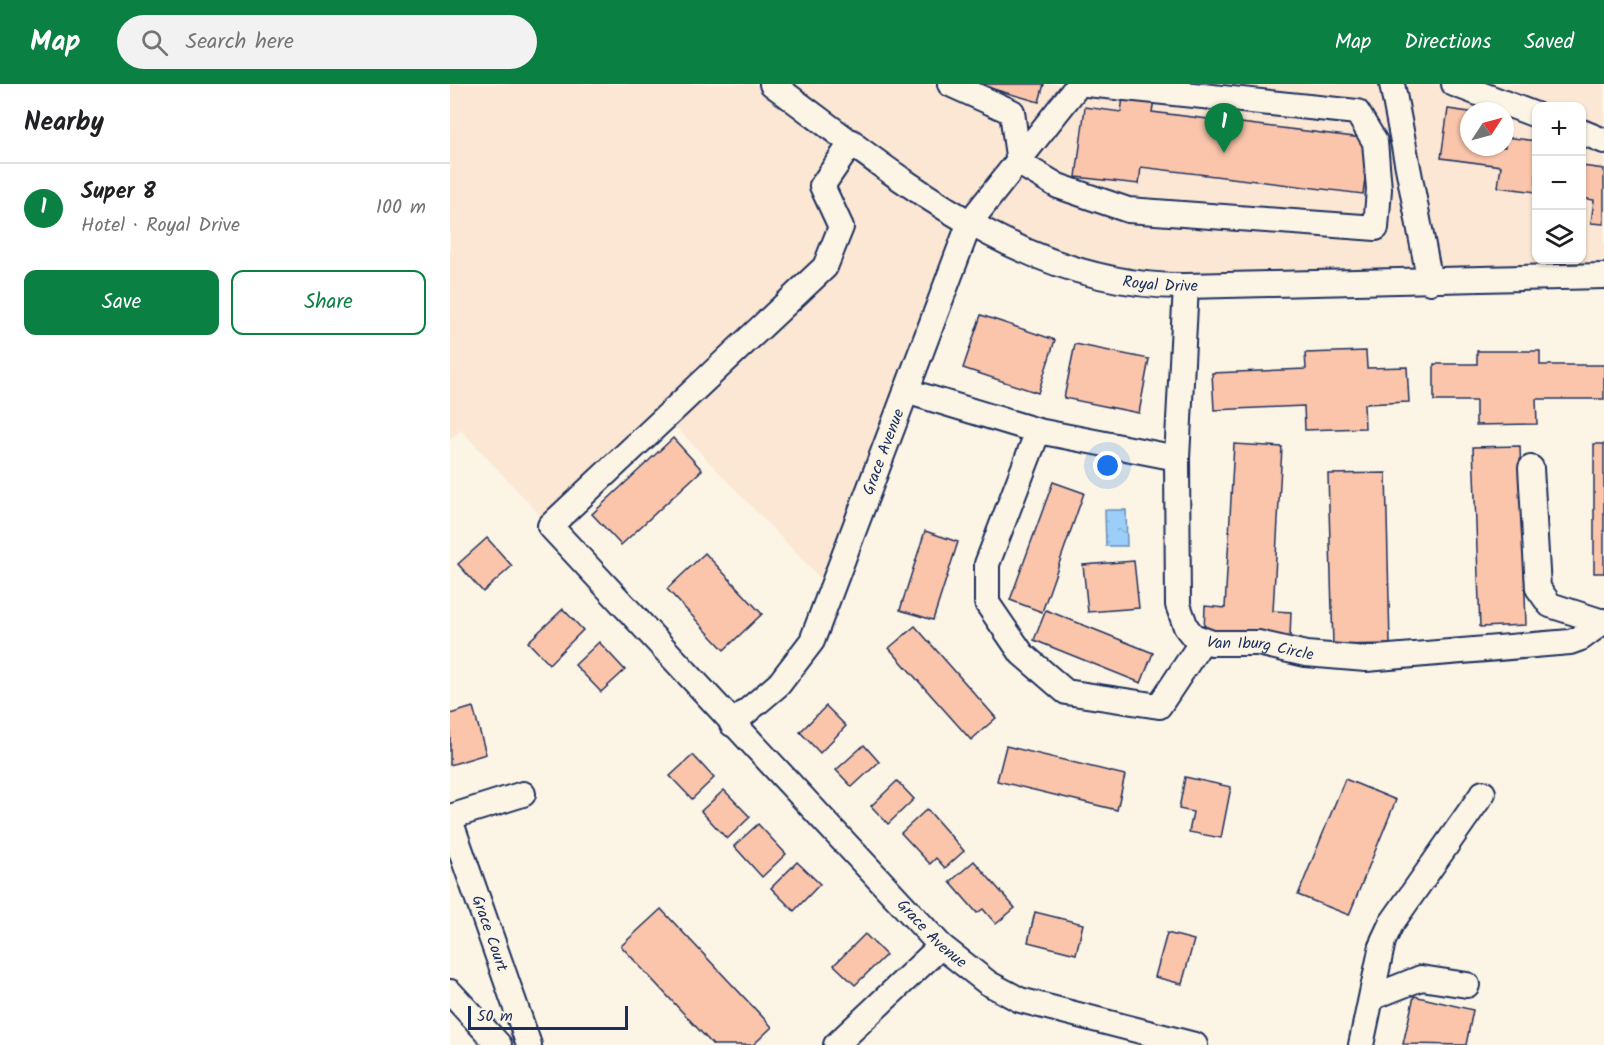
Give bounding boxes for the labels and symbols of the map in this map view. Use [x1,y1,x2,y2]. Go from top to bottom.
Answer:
north arrow [1460,102,1514,156]
pin: 1 [1204,104,1244,153]
street label: Royal Drive [1121,269,1198,299]
street label: Grace Avenue [856,405,911,499]
your location [1093,451,1122,480]
street label: Van Iburg Circle [1203,629,1315,667]
street label: Grace Court [465,892,515,976]
street label: Grace Avenue [891,893,972,974]
scale bar [468,1003,628,1030]

